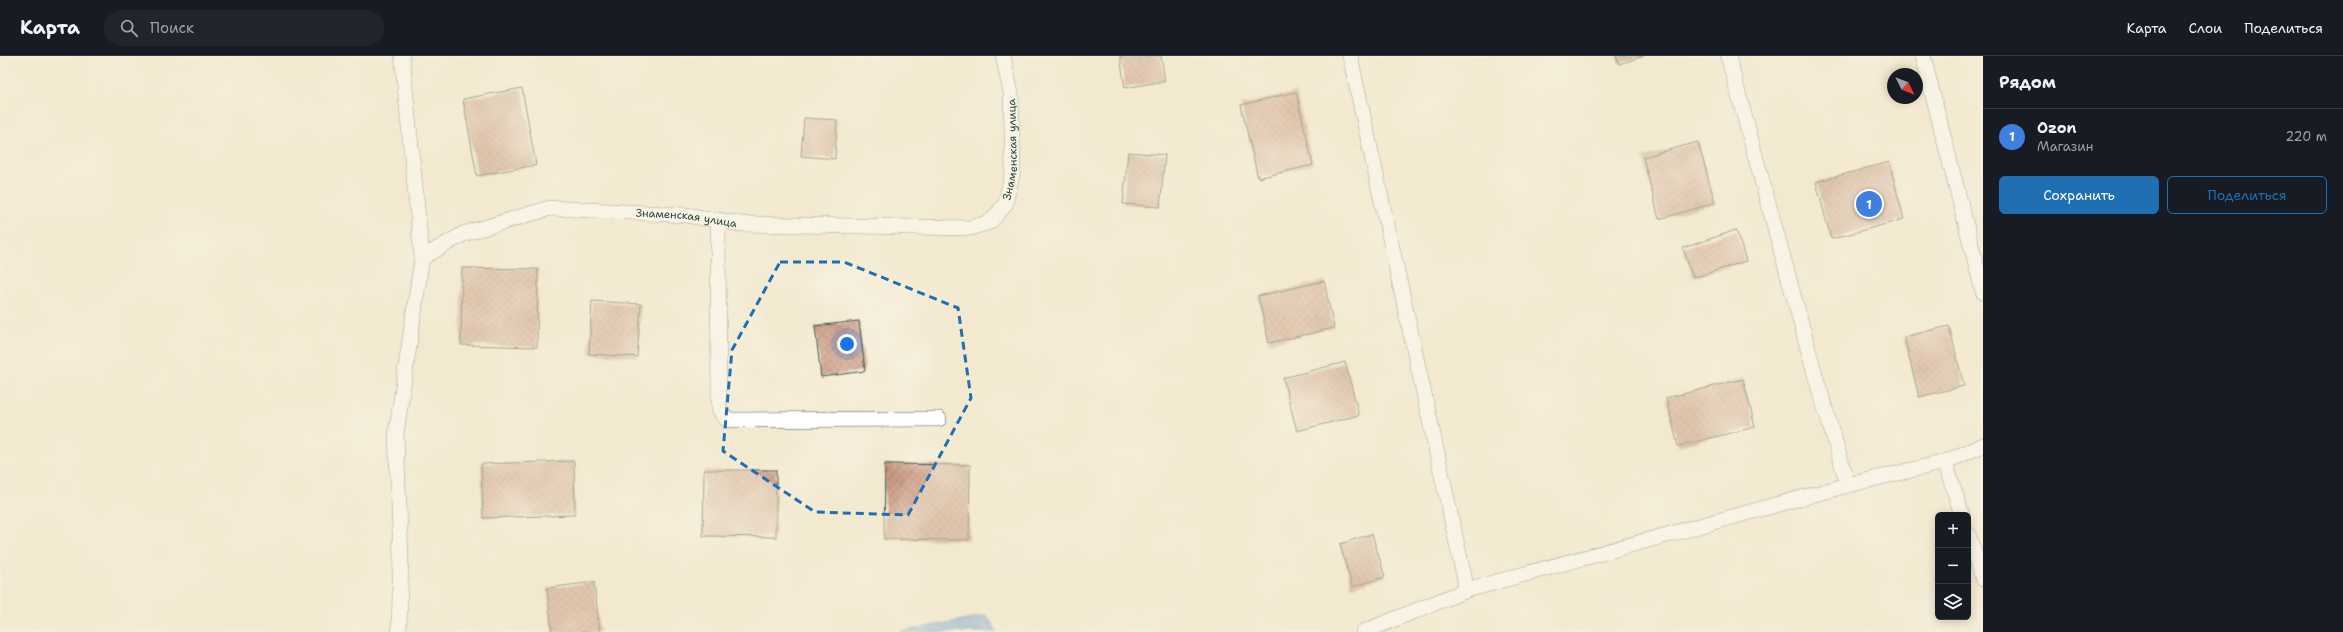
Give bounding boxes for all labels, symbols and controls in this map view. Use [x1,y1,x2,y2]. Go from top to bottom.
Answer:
search box [104,10,384,46]
text: Карта [20,15,80,40]
icon: search [118,17,140,39]
text: Поиск [150,18,194,38]
text: Карта [2126,19,2167,37]
text: Слои [2189,19,2222,37]
text: Поделиться [2244,19,2323,37]
north arrow [1887,68,1923,104]
text: Рядом [1999,71,2056,93]
street label: Знаменская улица [999,98,1021,202]
text: Ozon [2037,118,2077,138]
text: 1 [2009,128,2015,145]
text: 220 m [2285,128,2327,145]
text: Магазин [2037,138,2093,155]
button: Сохранить [1999,176,2159,214]
button: Поделиться [2167,176,2327,214]
pin: 1 [1856,189,1882,219]
street label: Знаменская улица [635,205,738,231]
your location [837,334,857,354]
map controls [1935,512,1971,620]
button: + [1935,512,1971,548]
button: − [1935,548,1971,584]
button: layers [1935,584,1971,620]

